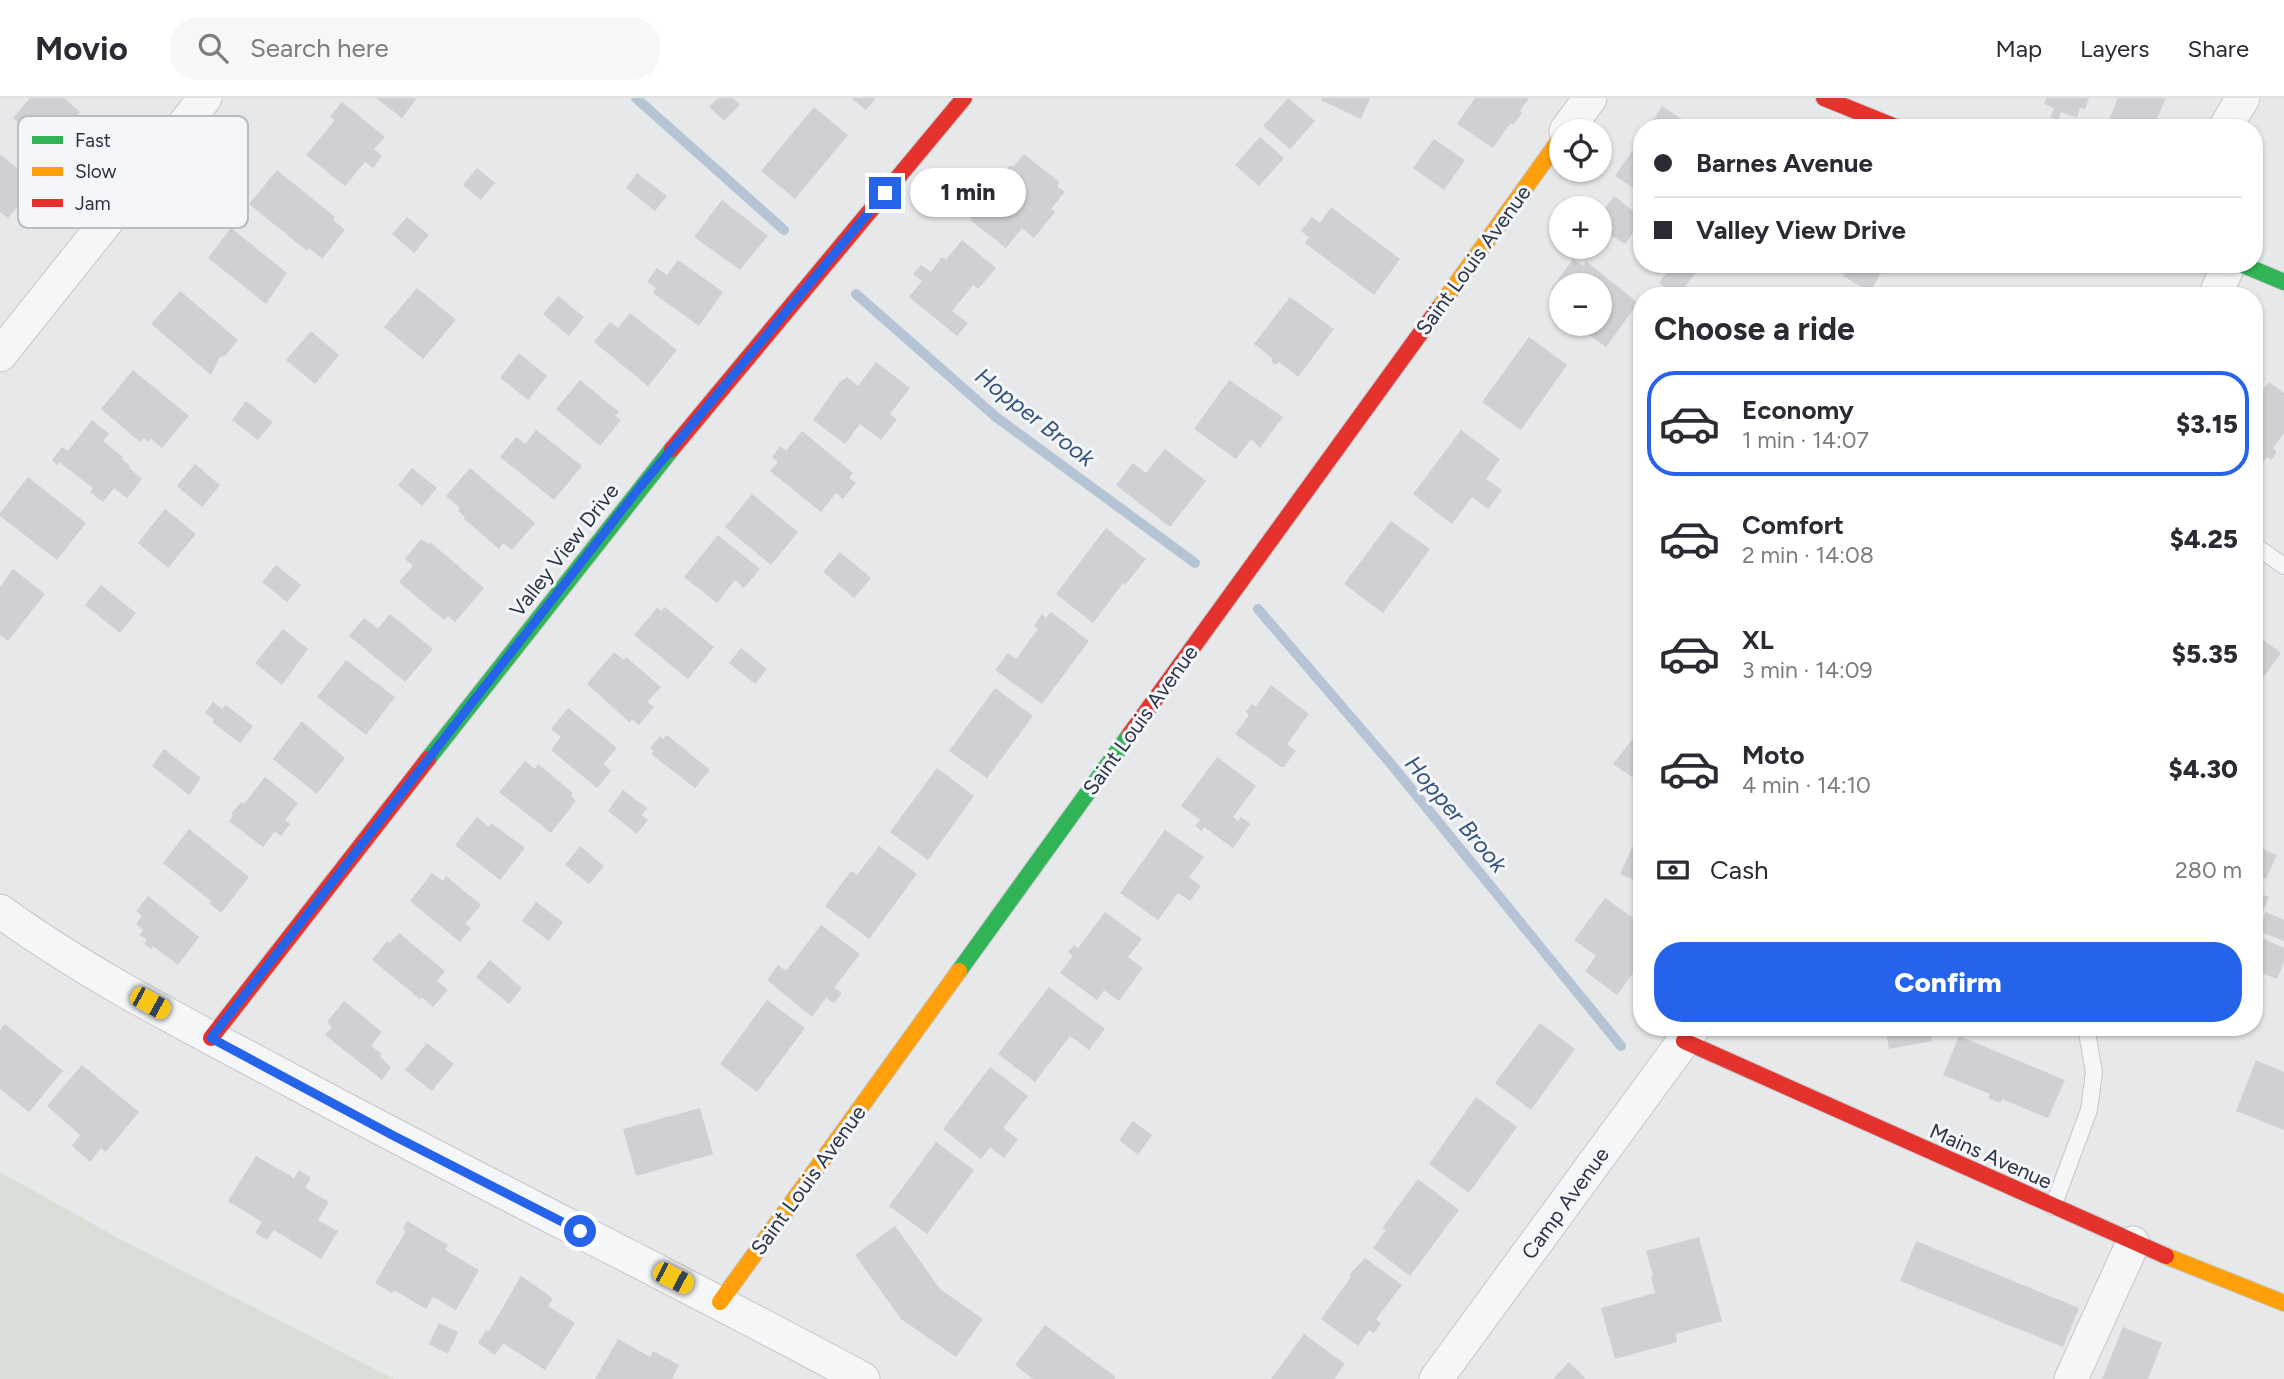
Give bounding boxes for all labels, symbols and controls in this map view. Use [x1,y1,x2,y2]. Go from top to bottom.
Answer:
search box [170,17,660,80]
text: Movio [35,29,128,68]
icon: search [194,29,232,67]
text: Search here [250,32,389,64]
text: Map [1995,34,2042,63]
text: Layers [2080,34,2149,63]
text: Share [2187,34,2249,63]
legend [18,116,248,228]
map controls [1549,119,1612,336]
button: locate [1549,119,1612,182]
text: Fast [75,129,111,152]
text: Barnes Avenue [1696,147,1873,179]
text: Slow [75,160,117,183]
callout: 1 min [910,168,1025,217]
route end [869,177,901,209]
text: 1 min [941,178,995,206]
street label: Saint Louis Avenue [1410,180,1536,340]
text: Jam [75,192,111,215]
button: + [1549,196,1612,259]
text: Valley View Drive [1696,214,1906,246]
button: − [1549,273,1612,336]
text: Choose a ride [1654,310,1855,348]
water label: Hopper Brook [970,362,1101,473]
icon: car [1658,392,1721,455]
text: Economy [1742,394,1854,426]
text: $3.15 [2176,408,2238,440]
text: 1 min · 14:07 [1742,426,1869,454]
street label: Valley View Drive [504,479,624,621]
icon: car [1658,507,1721,570]
text: Comfort [1742,509,1844,541]
text: $4.25 [2170,523,2238,555]
text: 2 min · 14:08 [1742,541,1874,569]
icon: car [1658,622,1721,685]
text: XL [1742,624,1774,656]
text: $5.35 [2172,638,2238,670]
street label: Saint Louis Avenue [1077,640,1203,800]
text: 3 min · 14:09 [1742,656,1873,684]
icon: car [1658,737,1721,800]
text: Moto [1742,739,1805,771]
water label: Hopper Brook [1399,750,1513,879]
text: $4.30 [2169,753,2238,785]
text: 4 min · 14:10 [1742,771,1871,799]
icon: cash [1654,851,1692,889]
text: Cash [1710,854,1769,886]
text: 280 m [2175,856,2242,884]
button: Confirm [1654,942,2242,1022]
car [127,984,174,1022]
street label: Saint Louis Avenue [745,1100,871,1260]
street label: Mains Avenue [1926,1118,2056,1194]
street label: Camp Avenue [1516,1142,1614,1264]
route start [564,1215,596,1247]
car [650,1259,697,1297]

